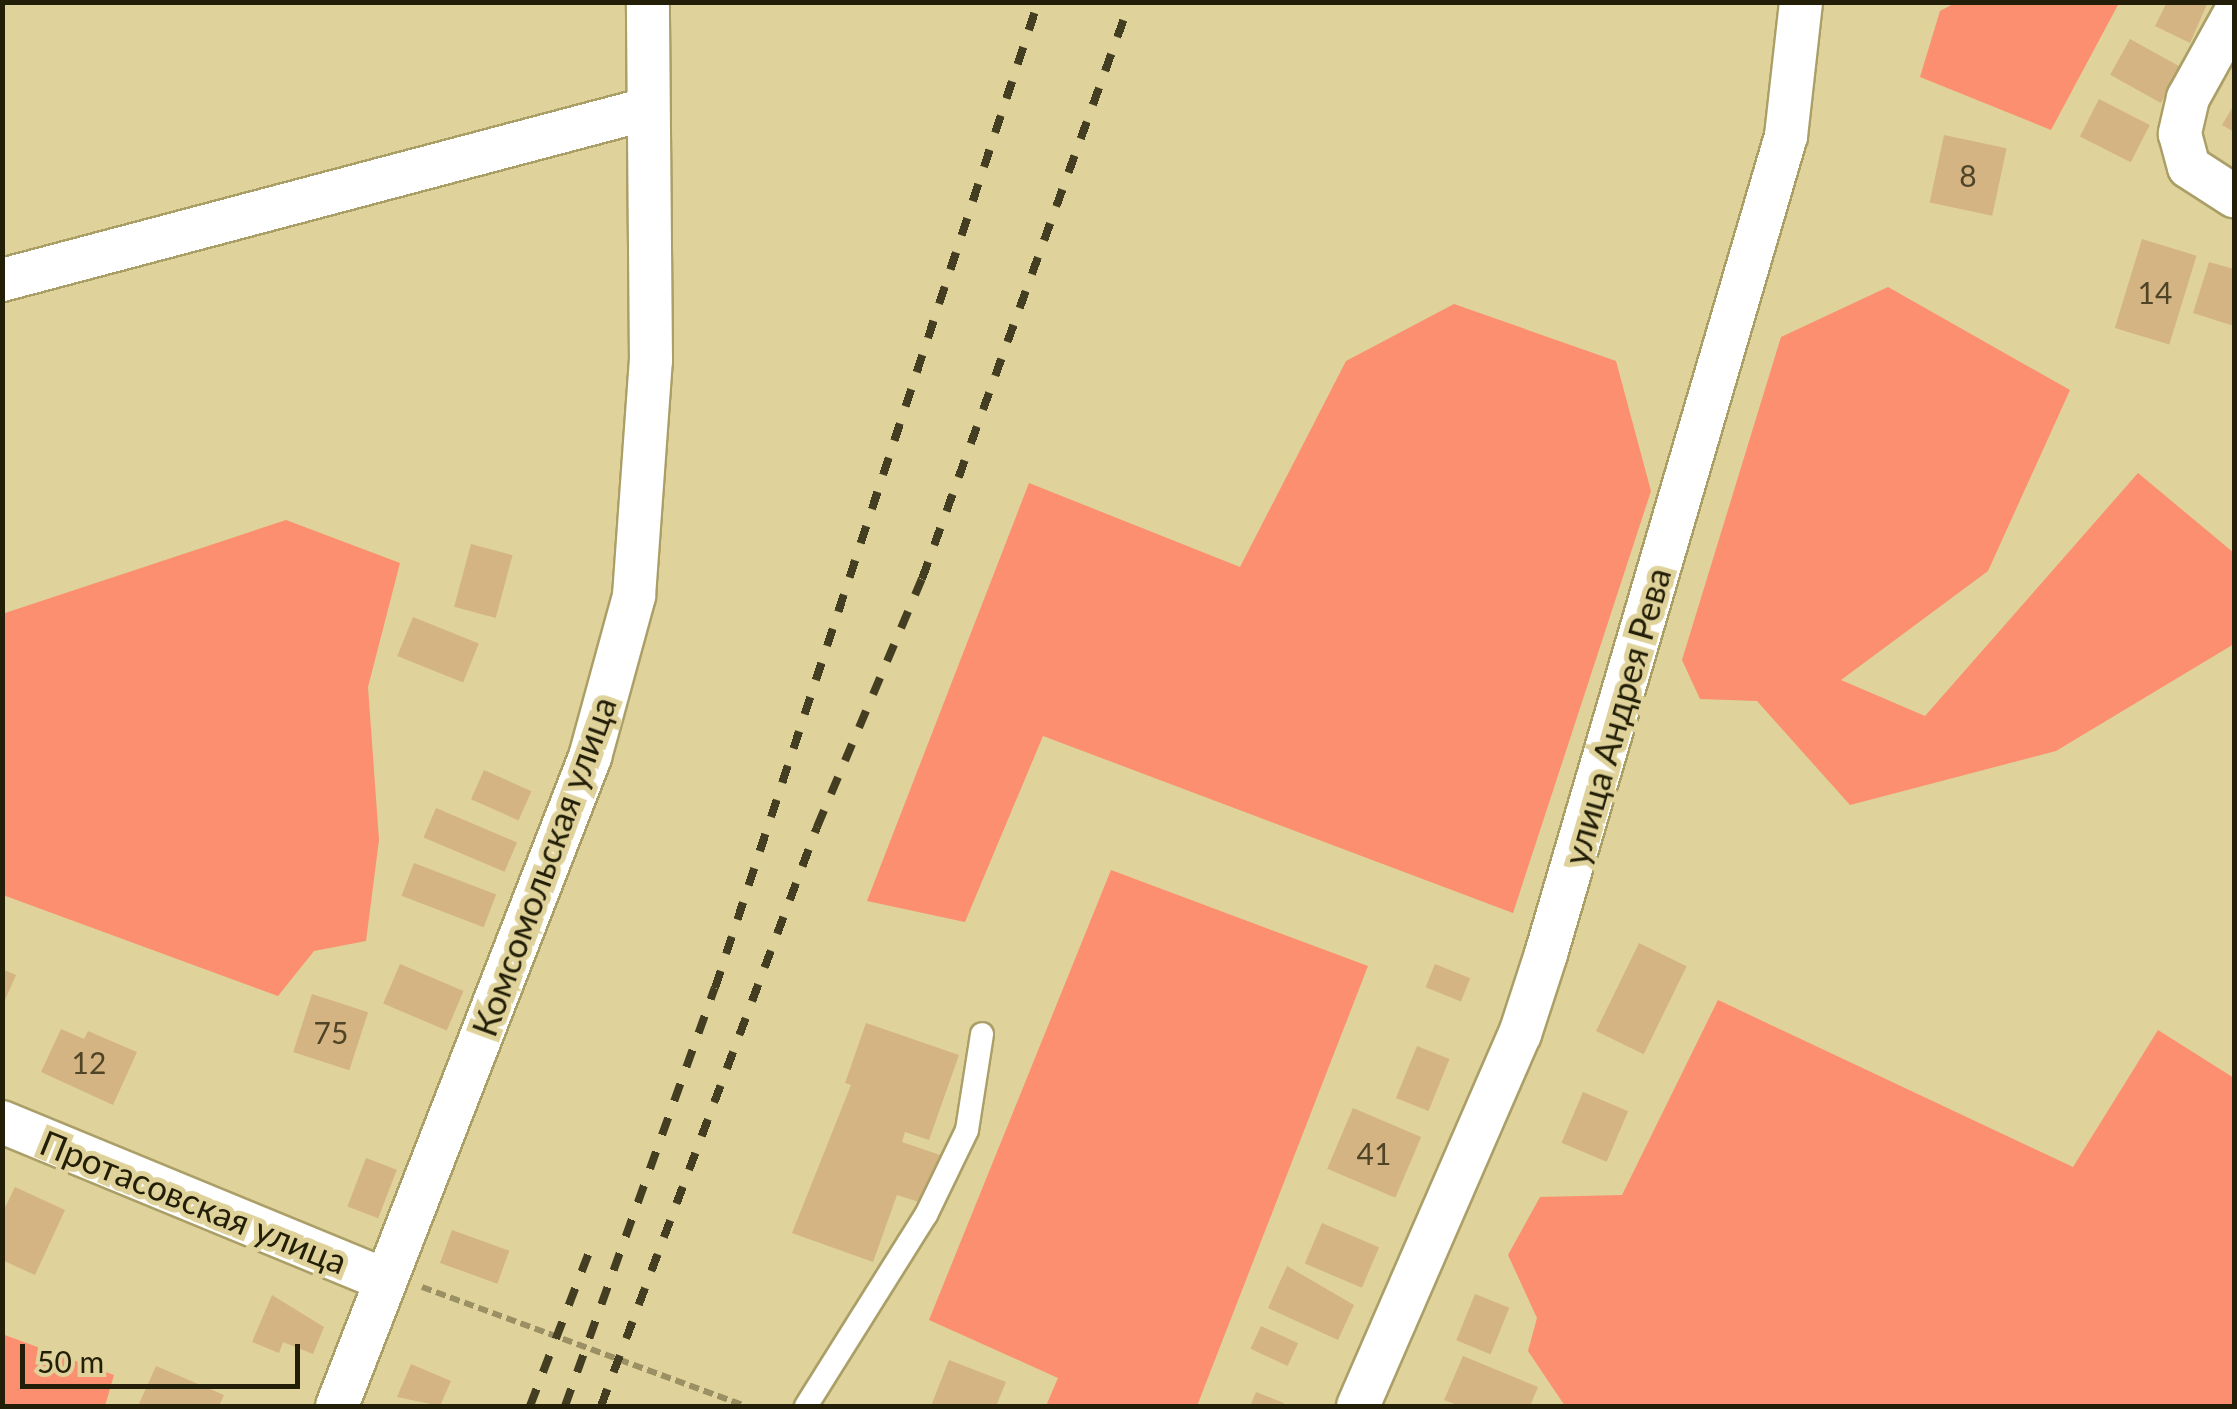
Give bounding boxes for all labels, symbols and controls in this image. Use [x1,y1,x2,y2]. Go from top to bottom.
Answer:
house number: 8 [1959,157,1977,193]
house number: 14 [2138,274,2172,310]
street label: улица Андрея Рева [1553,563,1679,869]
street label: Комсомольская улица [462,691,624,1041]
house number: 75 [314,1014,348,1050]
house number: 12 [72,1044,106,1080]
street label: Протасовская улица [35,1120,353,1282]
house number: 41 [1357,1135,1391,1171]
scale bar [25,1324,305,1386]
text: 50 m [37,1343,104,1379]

